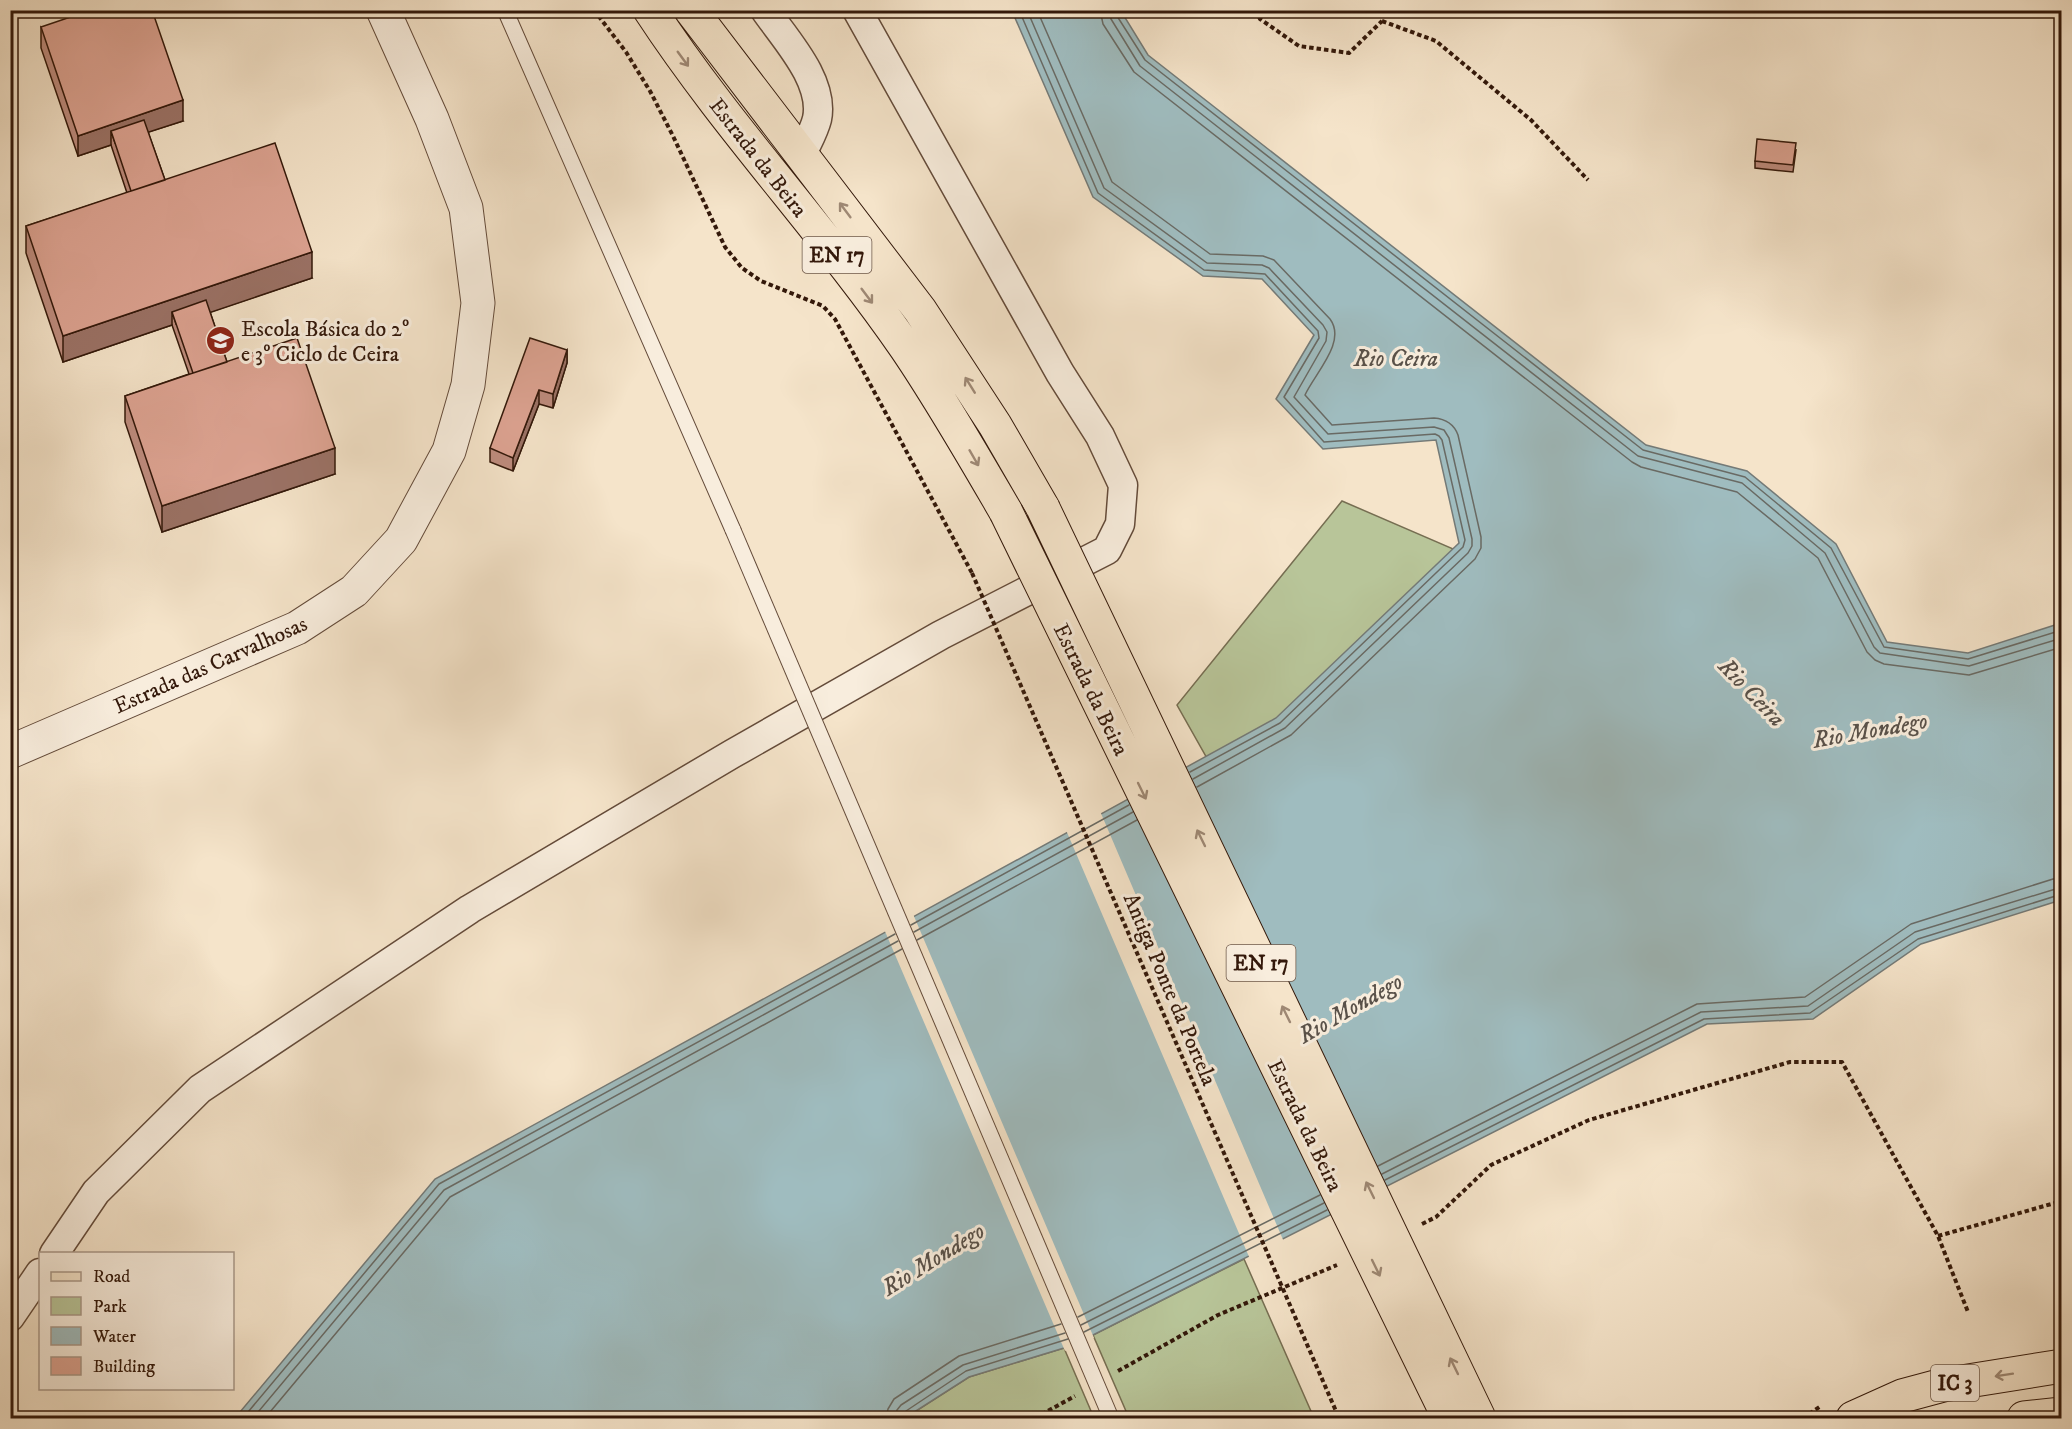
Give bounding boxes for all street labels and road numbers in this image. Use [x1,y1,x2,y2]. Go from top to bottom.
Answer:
street label: Estrada da Beira [703,93,813,223]
road number: EN 17 [802,237,872,273]
street label: Estrada das Carvalhosas [110,610,312,720]
street label: Estrada da Beira [1047,619,1135,761]
street label: Antiga Ponte da Portela [1117,889,1223,1091]
road number: EN 17 [1226,945,1296,981]
street label: Estrada da Beira [1261,1055,1349,1197]
road number: IC 3 [1931,1365,1979,1401]

